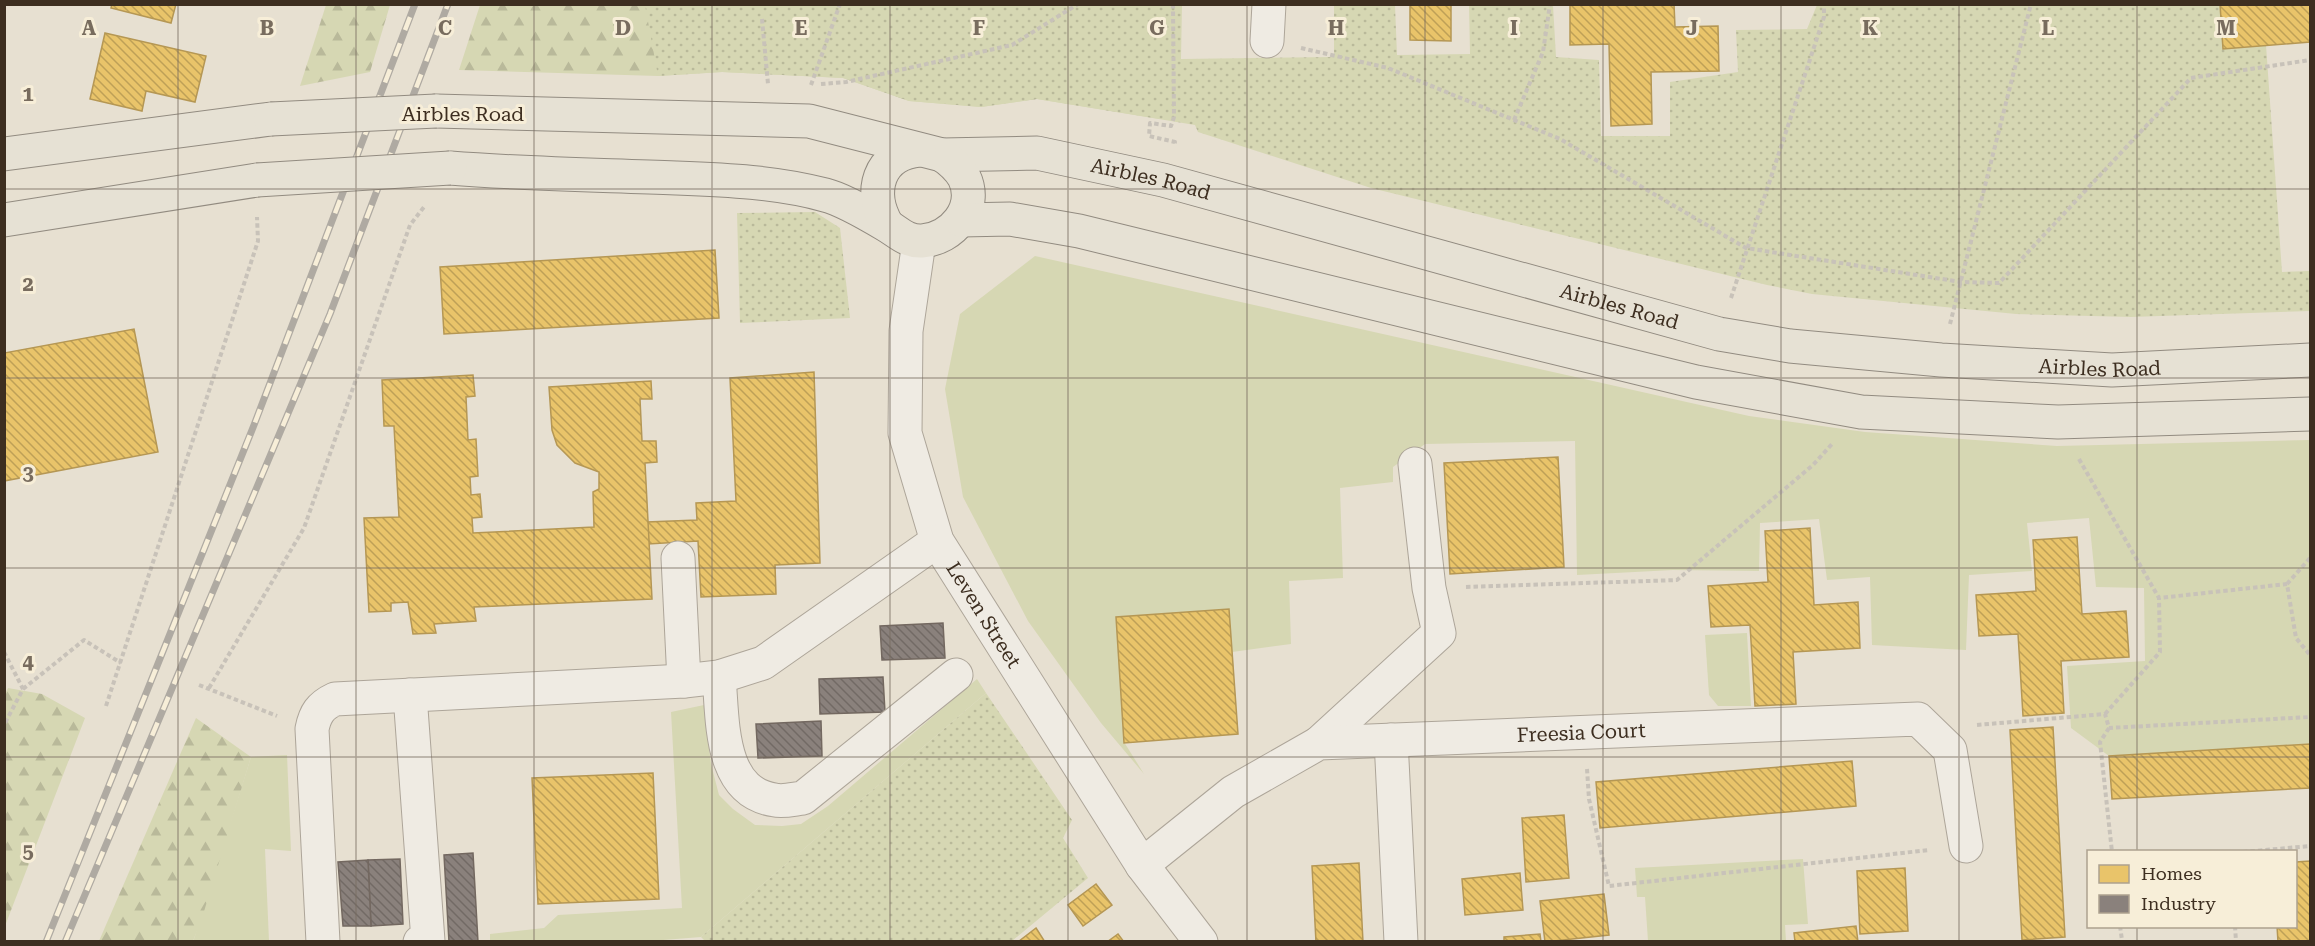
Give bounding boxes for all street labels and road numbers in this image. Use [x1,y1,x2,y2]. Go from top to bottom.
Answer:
street label: Airbles Road [402,102,524,126]
street label: Airbles Road [1089,153,1214,205]
street label: Airbles Road [1557,279,1682,334]
street label: Airbles Road [2038,354,2162,382]
street label: Leven Street [941,557,1026,673]
street label: Freesia Court [1516,718,1647,747]

